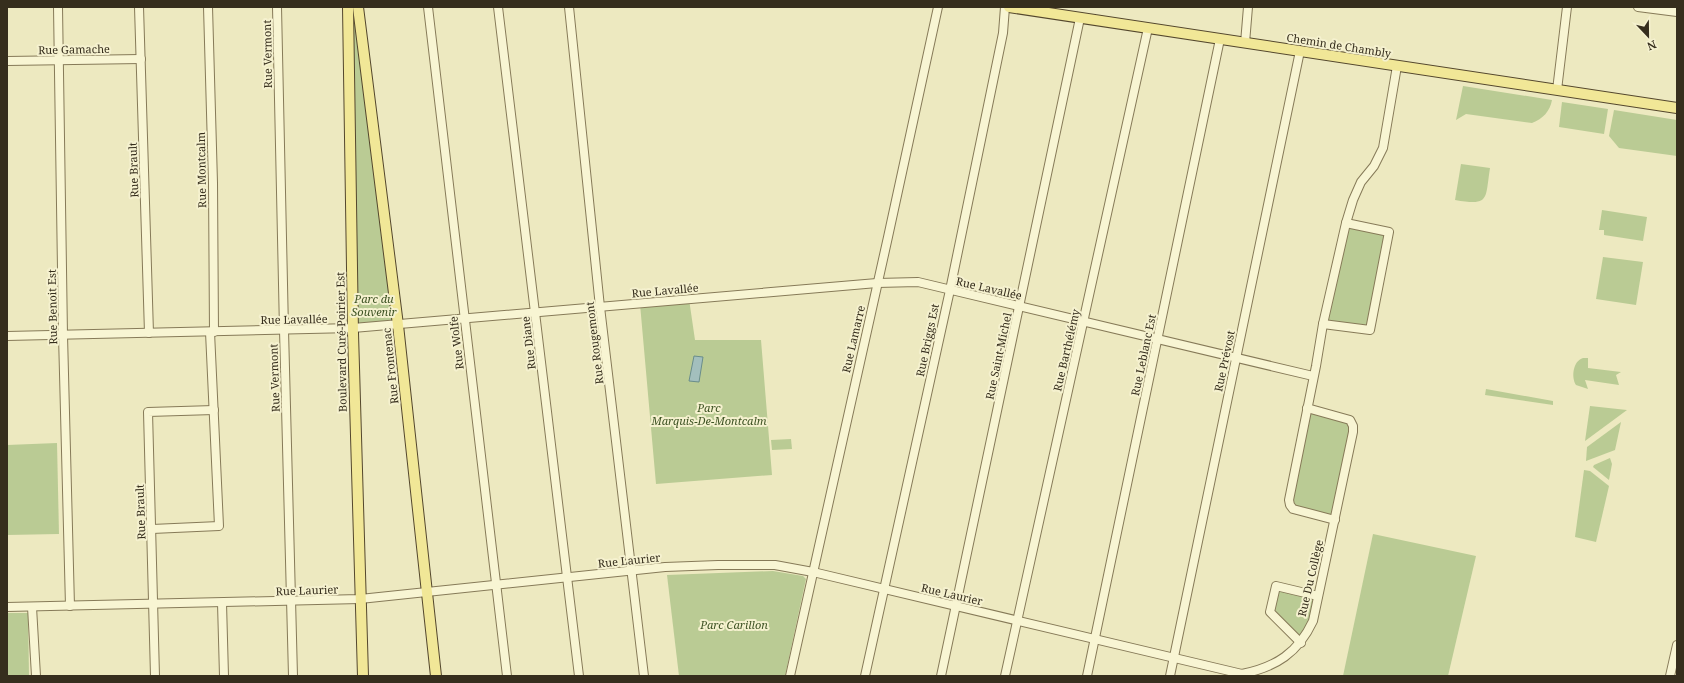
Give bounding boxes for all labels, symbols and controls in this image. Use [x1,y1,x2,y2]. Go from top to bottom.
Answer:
north arrow [1628,16,1668,56]
street label: Rue Vermont [259,20,275,88]
street label: Chemin de Chambly [1286,29,1393,61]
text: N [1645,37,1659,54]
street label: Rue Gamache [38,41,110,57]
street label: Rue Montcalm [193,131,209,208]
street label: Rue Brault [125,142,141,198]
street label: Rue Benoit Est [44,269,60,345]
street label: Boulevard Curé-Poirier Est [332,272,350,412]
street label: Rue Lavallée [955,273,1024,303]
street label: Rue Lavallée [631,280,699,300]
park label: Parc du Souvenir [351,291,398,319]
street label: Rue Rougemont [581,301,607,385]
street label: Rue Briggs Est [912,302,942,378]
street label: Rue Lamarre [838,304,868,374]
street label: Rue Barthélémy [1049,307,1083,393]
street label: Rue Lavallée [260,311,328,327]
street label: Rue Saint-Michel [981,311,1015,401]
street label: Rue Leblanc Est [1127,313,1159,397]
street label: Rue Wolfe [445,315,467,370]
street label: Rue Diane [517,315,539,371]
street label: Rue Frontenac [379,327,401,405]
street label: Rue Prévost [1210,329,1238,393]
street label: Rue Vermont [265,343,283,412]
park label: Parc Marquis-De-Montcalm [650,400,767,428]
street label: Rue Brault [132,484,148,540]
street label: Rue Du Collège [1294,538,1326,618]
street label: Rue Laurier [597,549,662,571]
street label: Rue Laurier [920,580,985,609]
street label: Rue Laurier [275,581,339,599]
park label: Parc Carillon [699,617,768,632]

